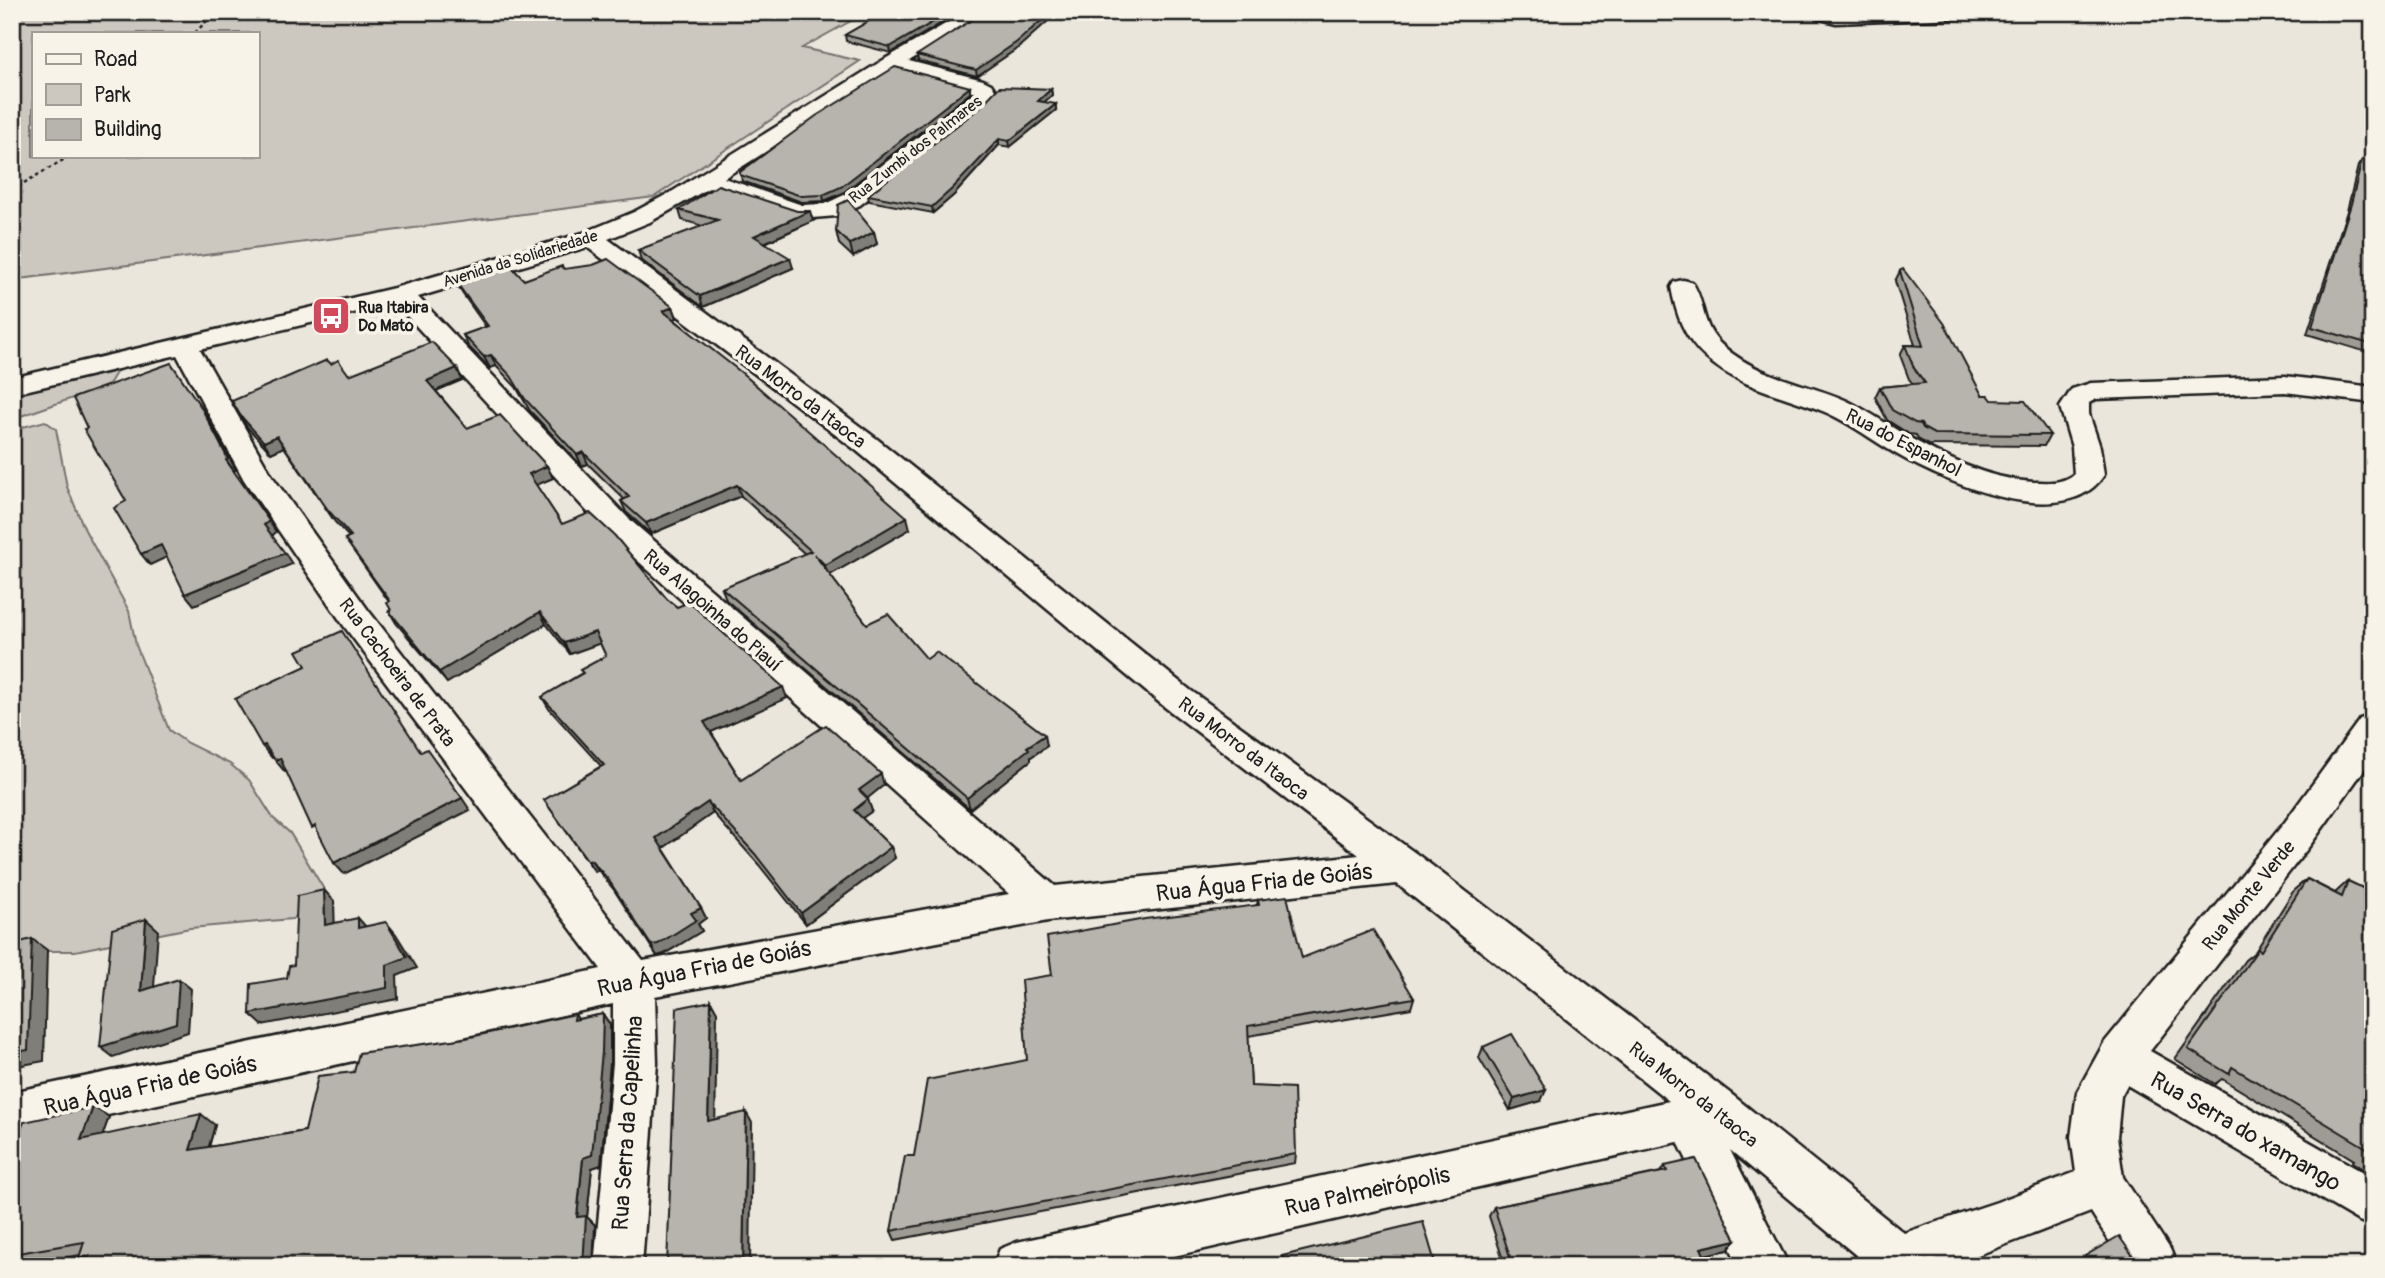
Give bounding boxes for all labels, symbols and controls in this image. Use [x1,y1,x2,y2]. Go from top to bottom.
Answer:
legend [32,32,259,158]
text: Road [94,46,138,73]
text: Park [94,82,131,109]
street label: Rua Zumbi dos Palmares [845,92,986,208]
text: Building [94,116,161,143]
street label: Avenida da Solidariedade [440,226,600,292]
bus stop icon: Rua Itabira Do Mato [310,295,352,337]
place label: Rua Itabira Do Mato [358,298,429,336]
street label: Rua Morro da Itaoca [730,340,871,454]
street label: Rua do Espanhol [1842,403,1965,482]
street label: Rua Alagoinha do Piauí [638,544,786,677]
street label: Rua Cachoeira de Prata [333,594,461,752]
street label: Rua Morro da Itaoca [1173,692,1314,806]
street label: Rua Monte Verde [2197,835,2301,956]
street label: Rua Água Fria de Goiás [1154,857,1374,908]
street label: Rua Água Fria de Goiás [595,934,813,1003]
street label: Rua Serra da Capelinha [606,1015,649,1231]
street label: Rua Morro da Itaoca [1624,1037,1763,1153]
street label: Rua Água Fria de Goiás [41,1049,259,1122]
street label: Rua Serra do xamango [2145,1065,2346,1198]
street label: Rua Palmeirópolis [1282,1160,1452,1223]

